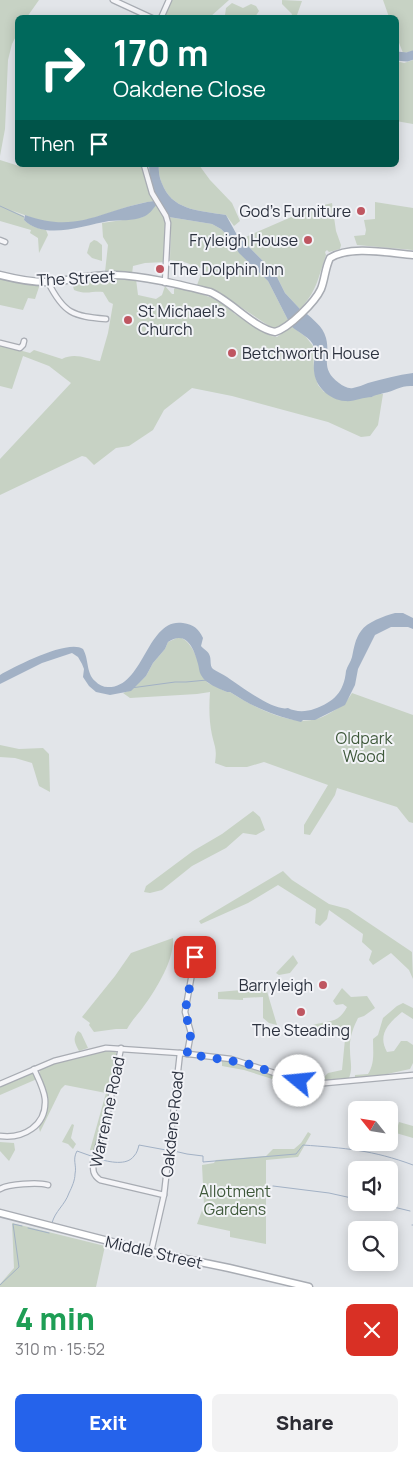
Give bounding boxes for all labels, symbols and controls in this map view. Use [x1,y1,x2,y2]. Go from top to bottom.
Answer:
text: 170 m [113,29,209,77]
icon: right [30,35,95,100]
text: Oakdene Close [113,74,266,104]
icon: arrive [85,130,113,158]
text: Then [30,131,75,157]
place label: God's Furniture [239,200,351,222]
marker: God's Furniture [355,205,367,217]
place label: Fryleigh House [189,229,298,251]
marker: Fryleigh House [302,234,314,246]
place label: The Dolphin Inn [170,258,284,280]
marker: The Dolphin Inn [154,263,166,275]
street label: The Street [36,265,116,291]
place label: St Michael's Church [138,300,225,340]
marker: St Michael's Church [122,314,134,326]
place label: Betchworth House [242,342,380,364]
marker: Betchworth House [226,347,238,359]
park label: Oldpark Wood [336,727,393,767]
pin [174,936,216,978]
icon: arrive [181,943,209,971]
place label: Barryleigh [239,974,313,996]
marker: Barryleigh [317,979,329,991]
marker: The Steading [295,1006,307,1018]
place label: The Steading [252,1019,350,1041]
street label: Warrenne Road [84,1054,130,1170]
position arrow [272,1054,324,1106]
street label: Oakdene Road [155,1070,189,1178]
north arrow [348,1101,398,1151]
map controls [348,1101,398,1271]
button: sound [348,1161,398,1211]
park label: Allotment Gardens [199,1180,271,1220]
button: search [348,1221,398,1271]
street label: Middle Street [103,1230,205,1274]
text: 4 min [15,1298,95,1339]
button: close [346,1304,398,1356]
text: 310 m · 15:52 [15,1338,105,1360]
button: Exit [15,1394,202,1452]
button: Share [212,1394,398,1452]

